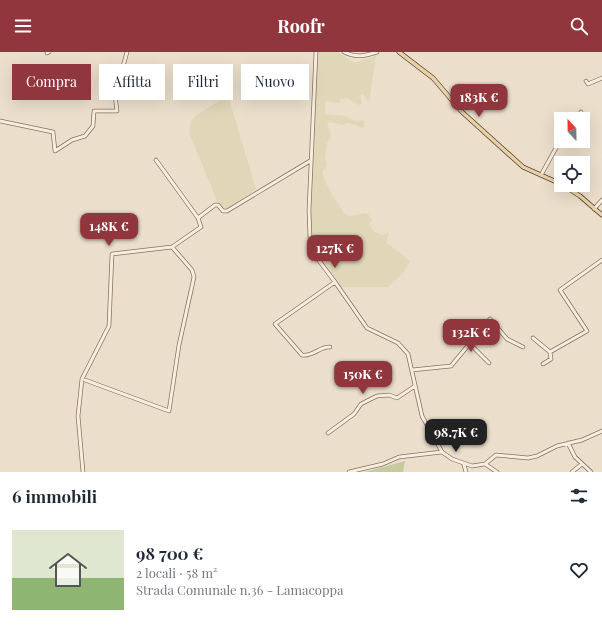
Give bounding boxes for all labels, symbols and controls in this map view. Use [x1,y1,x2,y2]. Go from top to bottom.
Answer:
text: Roofr [277,14,325,38]
icon: menu [12,15,34,37]
icon: search [568,15,590,37]
chip: Compra [12,64,91,100]
chip: Affitta [99,64,165,100]
chip: Filtri [173,64,233,100]
chip: Nuovo [241,64,309,100]
pin: 183K € [446,84,512,118]
text: 183K € [460,88,498,105]
north arrow [554,112,590,148]
map controls [554,112,590,192]
button: locate [554,156,590,192]
pin: 148K € [76,213,142,247]
text: 148K € [89,217,129,234]
pin: 127K € [302,235,368,269]
text: 127K € [316,239,354,256]
pin: 132K € [438,319,504,353]
text: 132K € [452,323,490,340]
pin: 150K € [330,361,396,395]
text: 150K € [343,365,383,382]
pin: 98.7K € [419,419,493,453]
text: 98.7K € [434,423,478,440]
text: 6 immobili [12,485,97,507]
icon: filters [568,485,590,507]
text: 98 700 € [136,542,203,564]
icon: home [44,546,92,594]
icon: heart [568,559,590,581]
text: 2 locali · 58 m² [136,564,217,581]
text: Strada Comunale n.36 - Lamacoppa [136,581,344,598]

